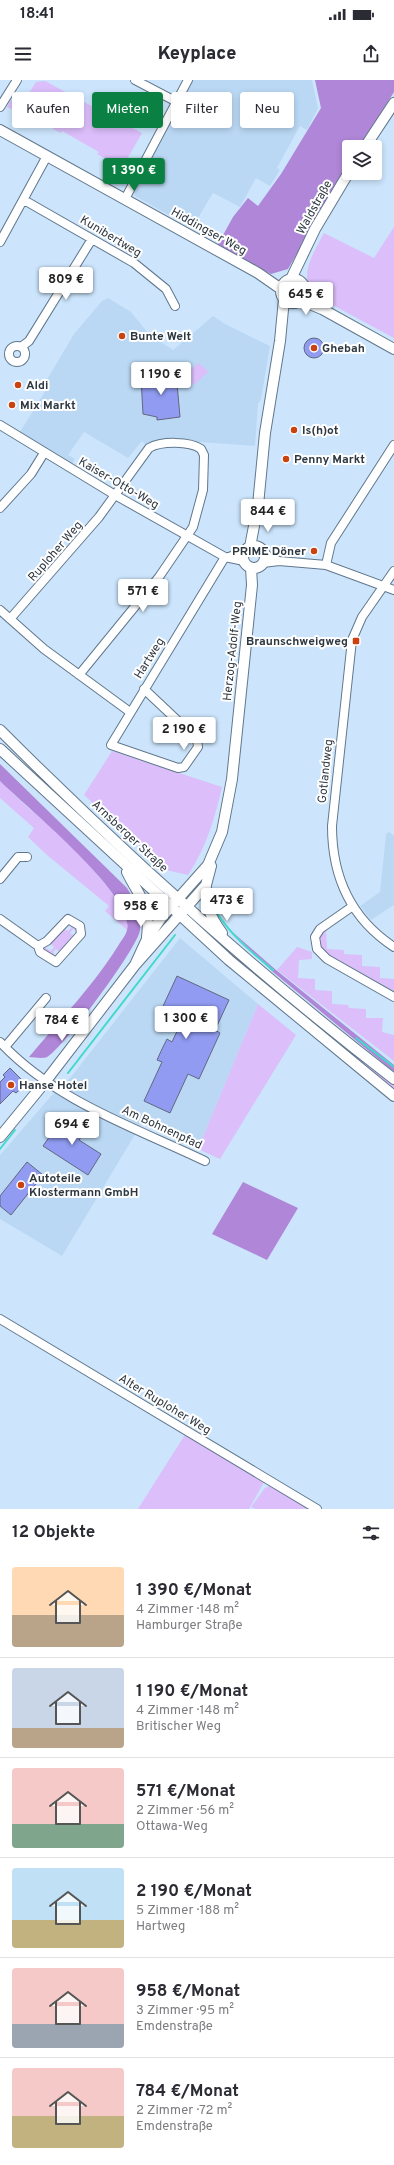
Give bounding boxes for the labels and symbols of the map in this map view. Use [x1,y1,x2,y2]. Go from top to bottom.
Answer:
pin: 1 390 € [97,158,171,192]
street label: Waldstraße [293,178,336,237]
street label: Hiddingser Weg [168,204,249,259]
street label: Kunibertweg [77,212,144,262]
pin: 809 € [38,267,94,301]
pin: 645 € [278,282,334,316]
place label: Bunte Welt [130,329,191,345]
marker: Bunte Welt [117,331,127,341]
place label: Ghebah [322,341,365,357]
marker: Ghebah [309,343,319,353]
pin: 1 190 € [124,362,198,396]
place label: Aldi [26,378,48,394]
marker: Aldi [13,380,23,390]
place label: Mix Markt [20,398,76,414]
marker: Mix Markt [7,400,17,410]
place label: Is(h)ot [302,423,339,439]
marker: Is(h)ot [289,425,299,435]
place label: Penny Markt [294,452,365,468]
street label: Kaiser-Otto-Weg [75,454,162,513]
marker: Penny Markt [281,454,291,464]
pin: 844 € [240,499,296,533]
street label: Ruploher Weg [25,518,86,585]
place label: PRIME Döner [232,544,306,560]
marker: PRIME Döner [309,546,319,556]
pin: 571 € [115,579,171,613]
street label: Herzog-Adolf-Weg [220,600,246,702]
place label: Braunschweigweg [246,634,348,650]
street label: Hartweg [131,635,169,682]
marker: Braunschweigweg [351,636,361,646]
pin: 2 190 € [147,717,221,751]
street label: Gotlandweg [315,738,337,804]
street label: Arnsberger Straße [88,797,171,876]
pin: 473 € [199,888,255,922]
pin: 958 € [113,894,169,928]
pin: 1 300 € [149,1006,223,1040]
pin: 784 € [34,1008,90,1042]
place label: Hanse Hotel [19,1078,87,1094]
marker: Hanse Hotel [6,1080,16,1090]
street label: Am Bohnenpfad [119,1102,204,1154]
pin: 694 € [44,1112,100,1146]
place label: Autoteile Klostermann GmbH [29,1171,138,1201]
marker: Autoteile Klostermann GmbH [16,1180,26,1190]
street label: Alter Ruploher Weg [115,1371,214,1439]

